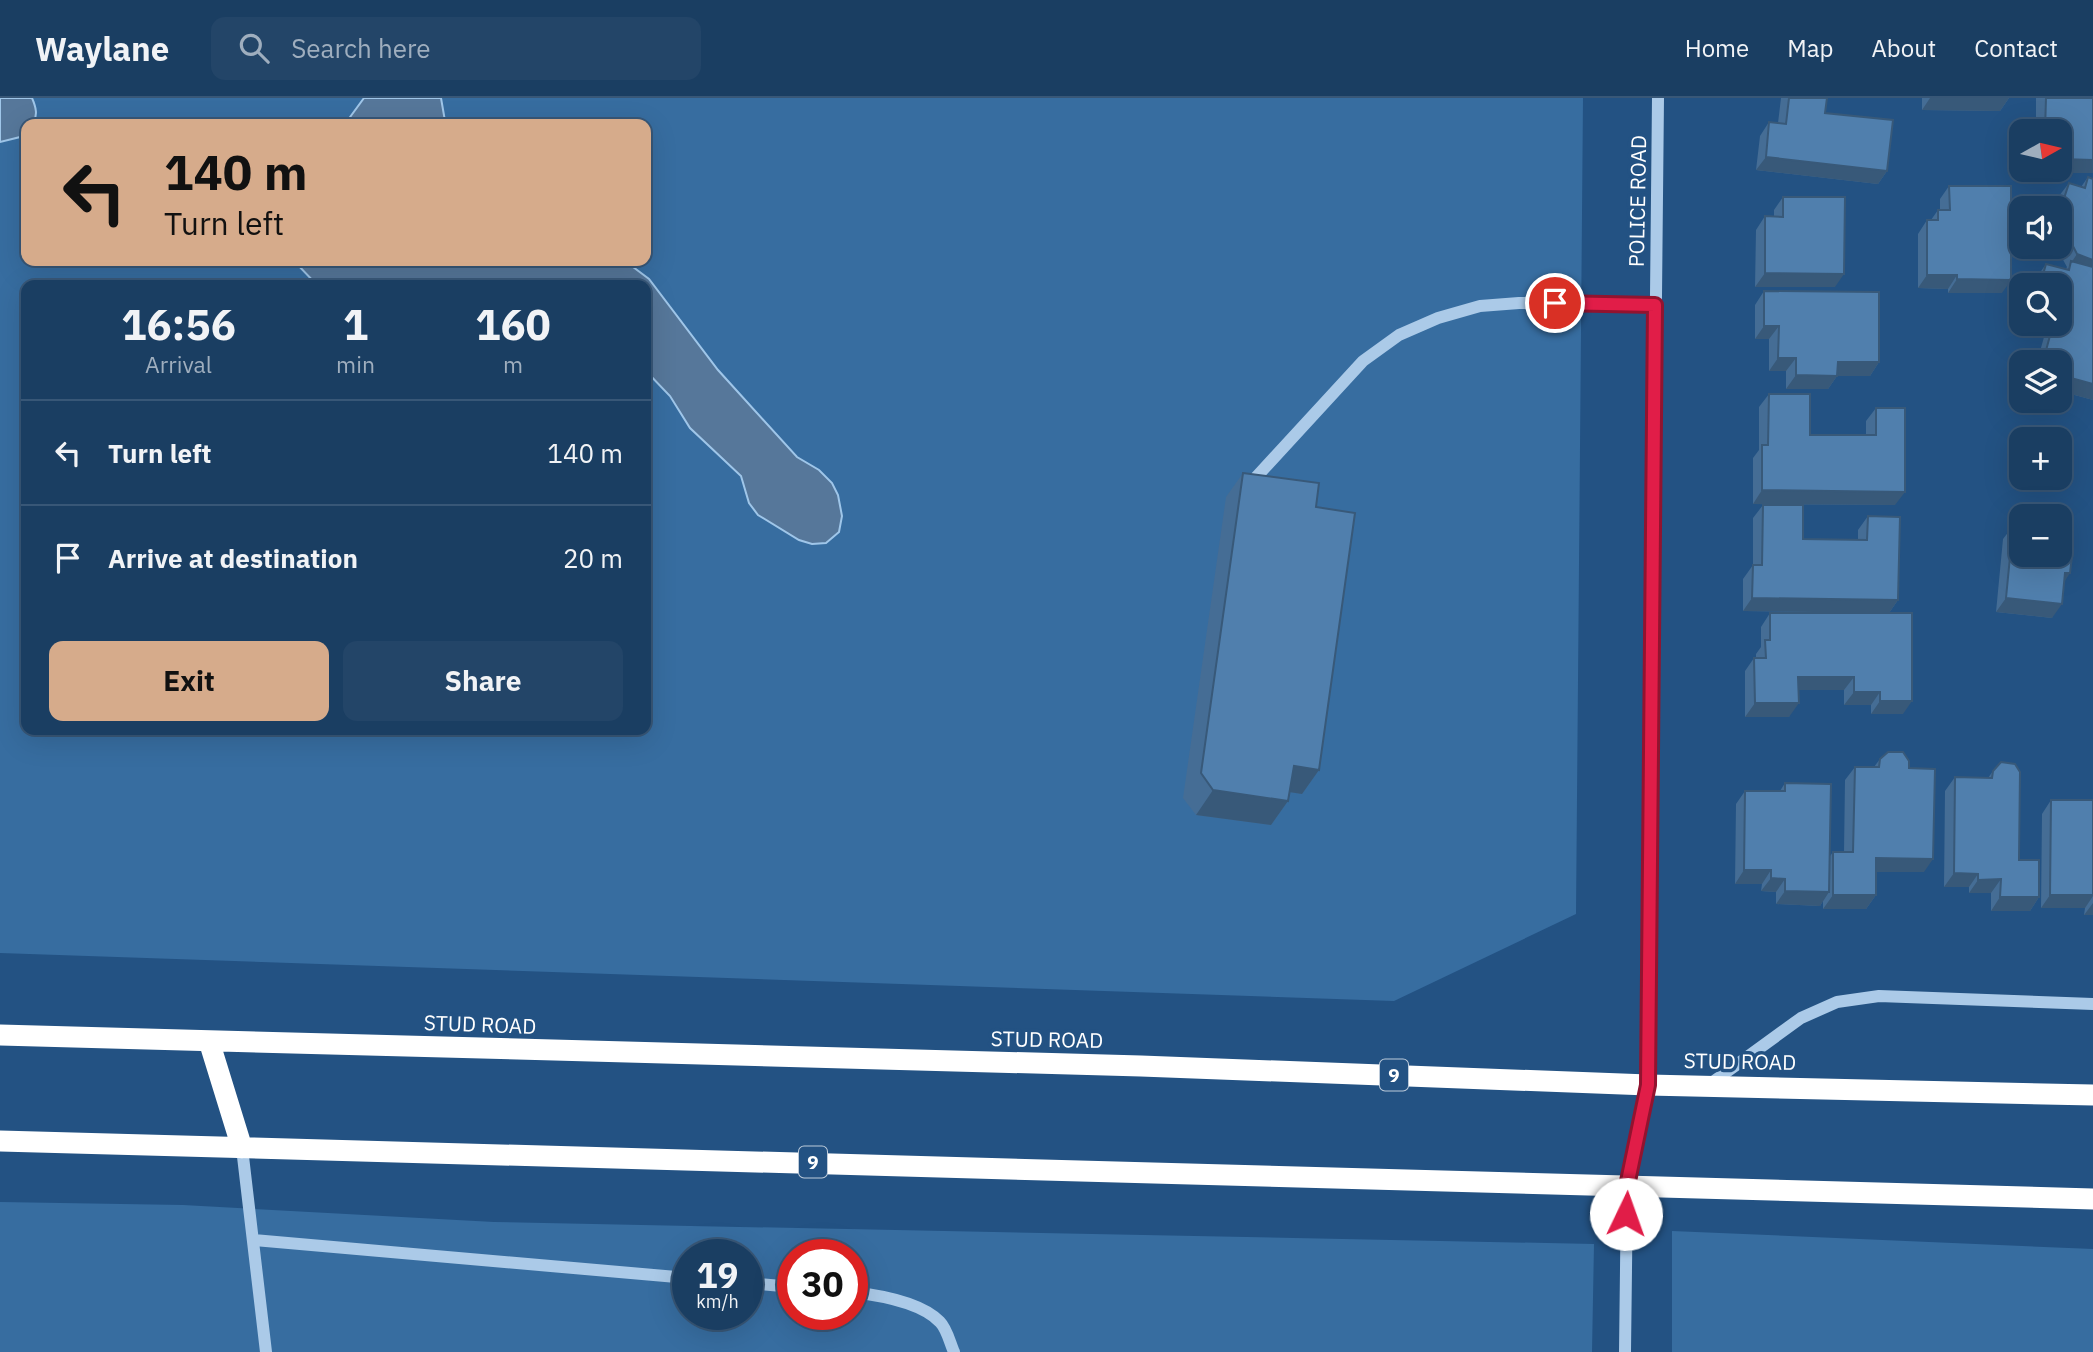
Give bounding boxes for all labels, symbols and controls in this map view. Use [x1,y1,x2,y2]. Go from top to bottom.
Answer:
search box [211,17,701,80]
text: Waylane [35,27,169,70]
icon: search [235,29,273,67]
text: Search here [291,31,431,65]
text: Home [1685,32,1749,64]
text: Map [1787,32,1833,64]
text: About [1871,32,1936,64]
text: Contact [1974,32,2058,64]
north arrow [2009,119,2072,182]
map controls [2009,119,2072,567]
street label: POLICE ROAD [1622,135,1652,267]
text: 140 m [164,140,308,203]
icon: left [49,147,140,238]
button: sound [2009,196,2072,259]
text: Turn left [164,202,284,244]
pin [1525,273,1585,333]
button: search [2009,273,2072,336]
icon: arrive [1536,284,1574,322]
text: 16:56 [121,297,236,352]
text: 1 [343,297,368,352]
text: 160 [475,297,551,352]
text: Arrival [145,349,212,379]
text: min [336,349,375,379]
text: m [503,349,523,379]
button: layers [2009,350,2072,413]
button: + [2009,427,2072,490]
icon: left [49,434,87,472]
text: Turn left [108,436,211,470]
text: 140 m [547,436,623,470]
button: − [2009,504,2072,567]
icon: arrive [49,539,87,577]
text: Arrive at destination [108,541,358,575]
text: 20 m [563,541,623,575]
button: Exit [49,641,329,721]
button: Share [343,641,623,721]
street label: STUD ROAD [423,1008,537,1040]
street label: STUD ROAD [990,1024,1104,1054]
street label: STUD ROAD [1683,1046,1797,1076]
road number: 9 [1380,1060,1408,1091]
road number: 9 [799,1146,827,1178]
position arrow [1589,1177,1663,1251]
speed limit sign: 30 [777,1239,868,1330]
text: 19 [696,1252,739,1298]
text: km/h [696,1290,739,1313]

